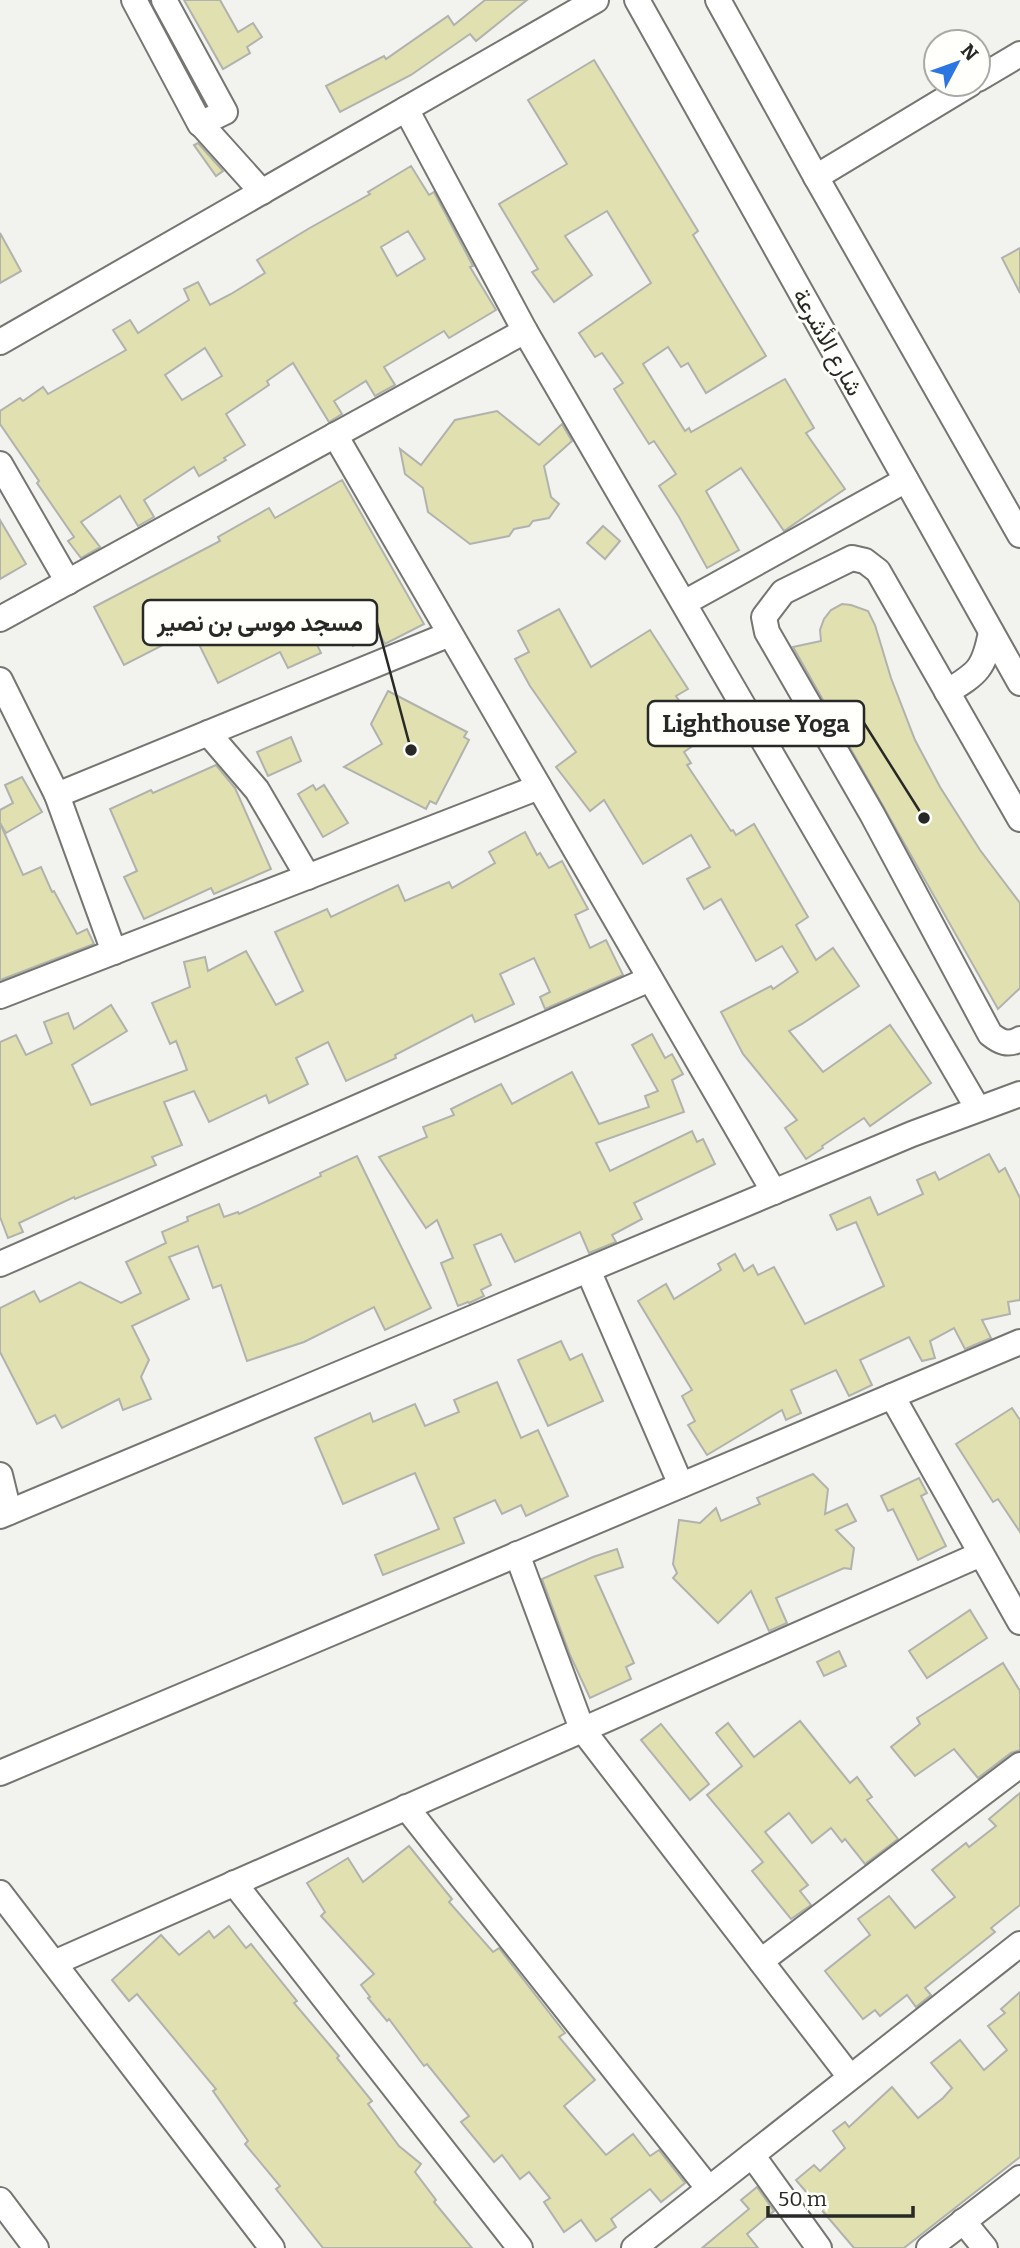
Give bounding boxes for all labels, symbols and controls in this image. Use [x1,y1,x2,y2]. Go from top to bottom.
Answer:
north arrow [922,28,992,98]
text: N [956,39,983,66]
street label: شارع الأشرعة [785,283,869,402]
callout: مسجد موسى بن نصير [143,600,377,645]
text: مسجد موسى بن نصير [156,609,363,638]
callout: Lighthouse Yoga [648,701,864,746]
text: Lighthouse Yoga [662,710,850,738]
scale bar [768,2174,913,2218]
text: 50 m [778,2186,827,2212]

